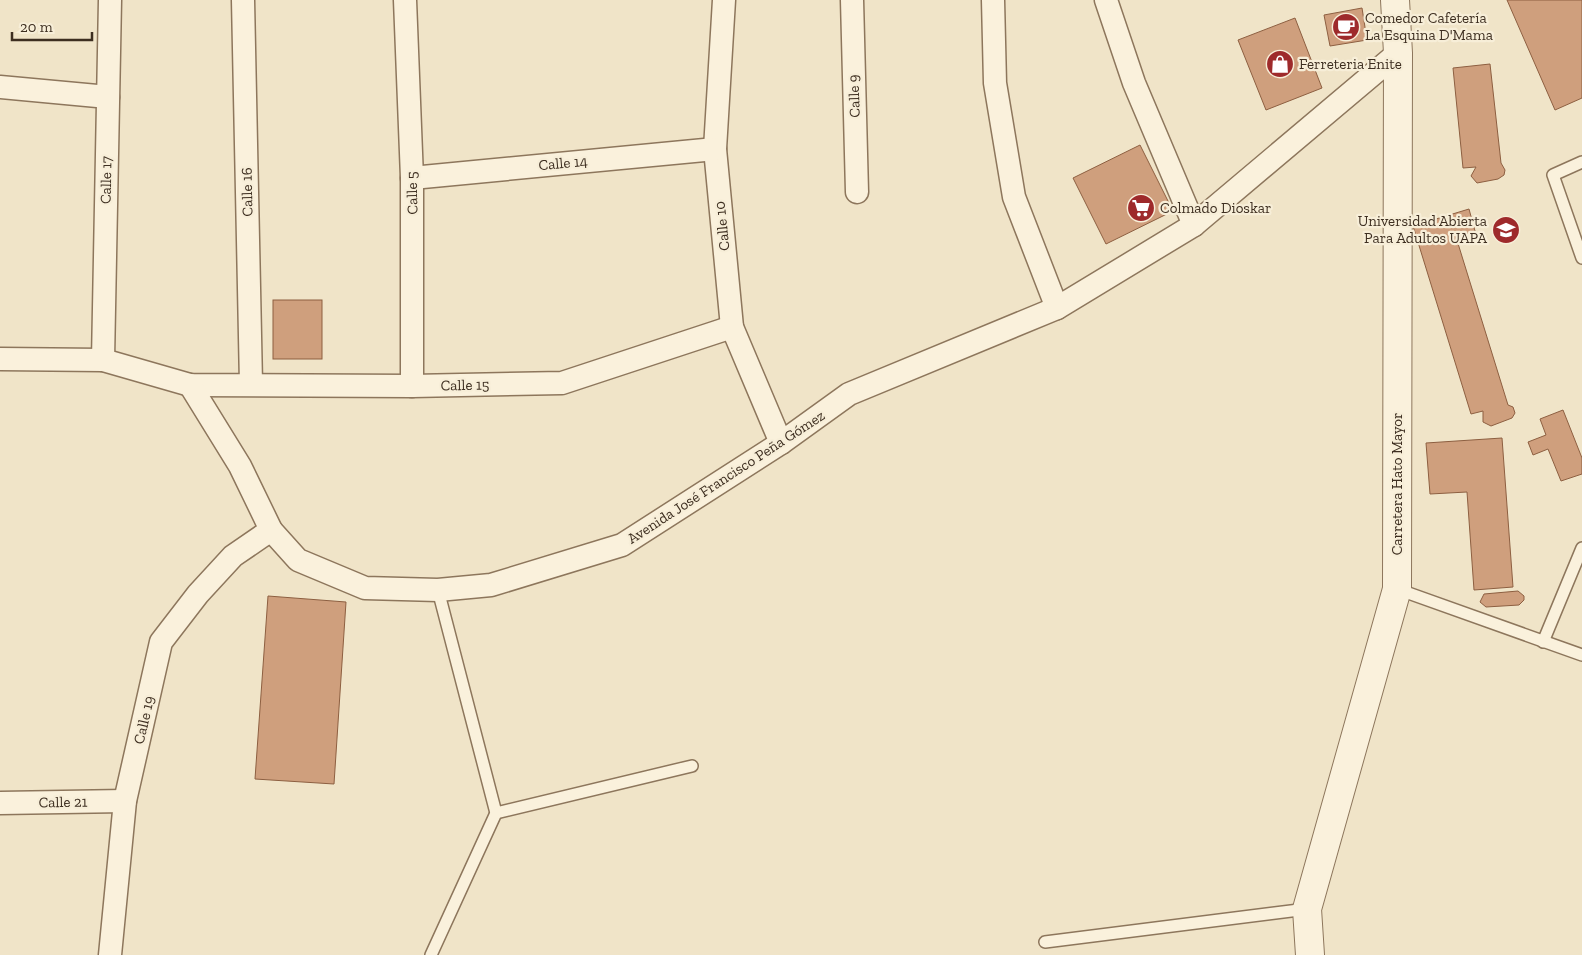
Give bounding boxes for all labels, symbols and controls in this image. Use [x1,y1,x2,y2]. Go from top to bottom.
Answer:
place label: Comedor Cafetería La Esquina D'Mama [1365,9,1493,44]
scale bar [12,10,92,42]
cafe icon: Comedor Cafetería La Esquina D'Mama [1331,12,1361,42]
text: 20 m [20,18,53,36]
shop icon: Ferreteria Enite [1265,49,1295,79]
place label: Ferreteria Enite [1299,55,1402,73]
street label: Calle 9 [844,74,864,118]
street label: Calle 14 [538,152,588,174]
street label: Calle 17 [97,156,115,204]
street label: Calle 16 [238,167,256,217]
street label: Calle 5 [403,171,421,215]
supermarket icon: Colmado Dioskar [1126,193,1156,223]
place label: Colmado Dioskar [1160,199,1271,217]
street label: Calle 10 [710,200,734,252]
place label: Universidad Abierta Para Adultos UAPA [1358,212,1487,247]
school or university icon: Universidad Abierta Para Adultos UAPA [1491,215,1521,245]
street label: Calle 15 [440,376,490,394]
street label: Avenida José Francisco Peña Gómez [624,406,828,548]
street label: Carretera Hato Mayor [1388,413,1406,555]
street label: Calle 19 [130,694,158,746]
street label: Calle 21 [38,793,88,811]

